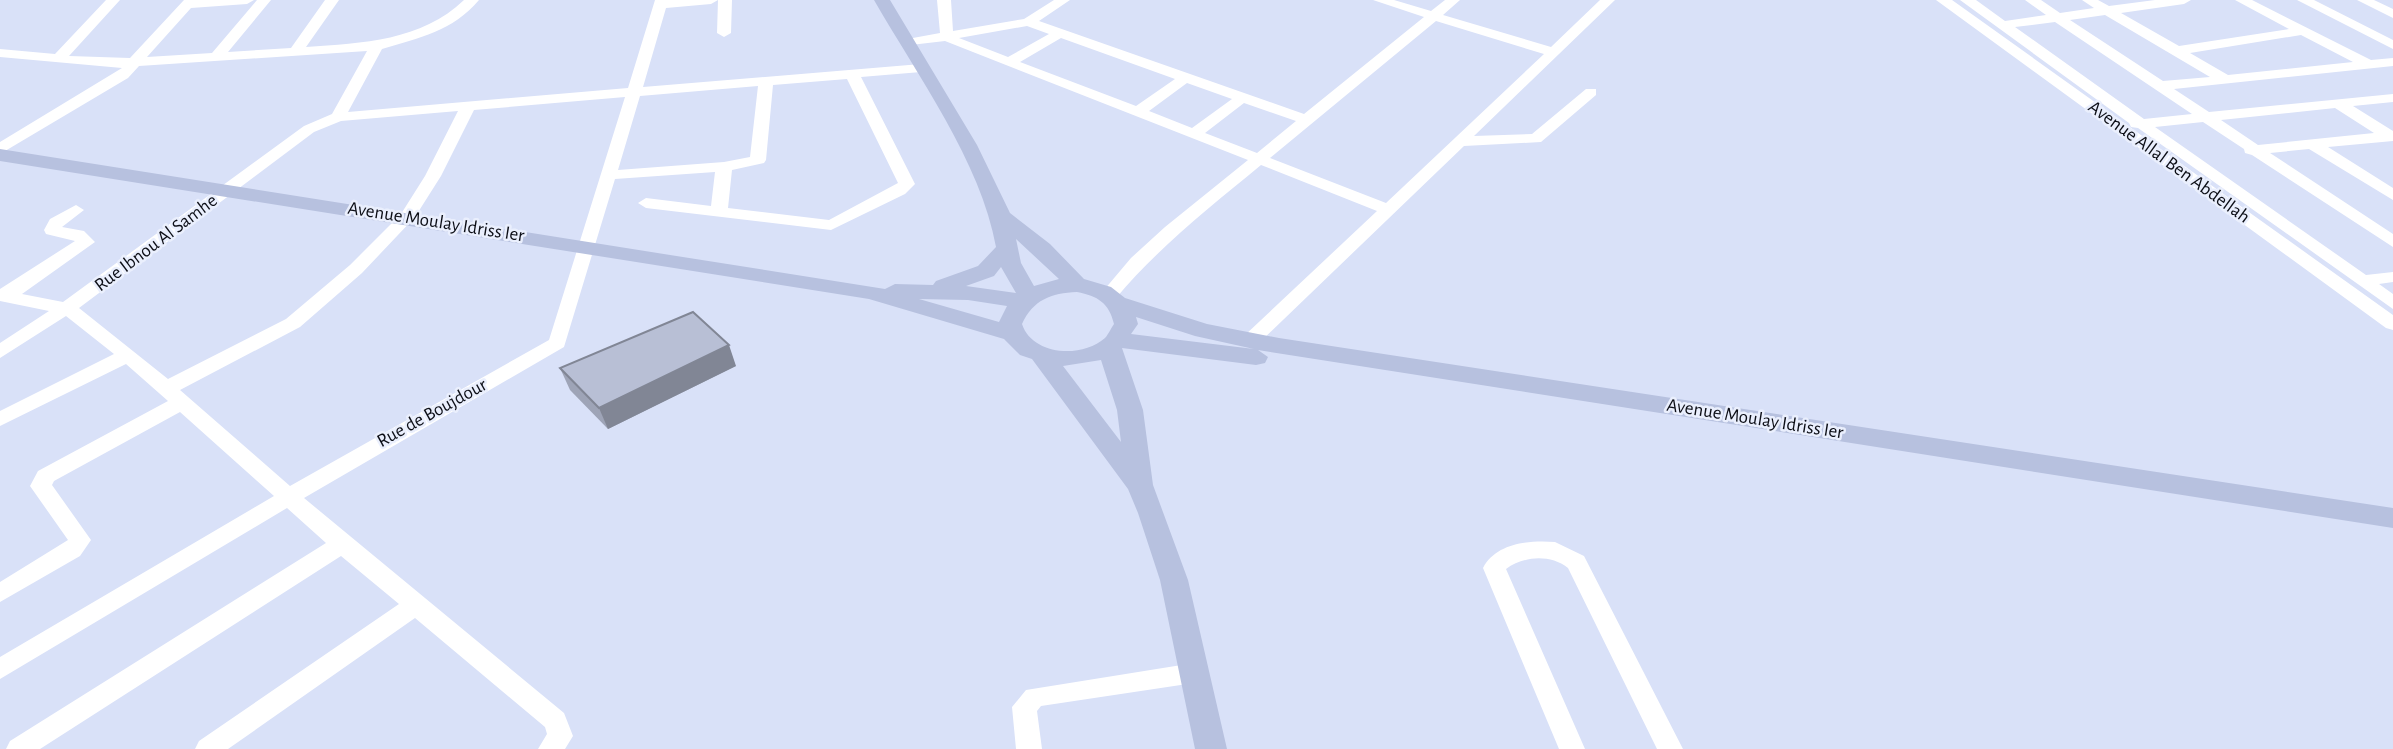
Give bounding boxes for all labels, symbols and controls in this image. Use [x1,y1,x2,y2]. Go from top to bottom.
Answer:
street label: Avenue Allal Ben Abdellah [2085,97,2253,227]
street label: Rue Ibnou Al Samhe [91,191,221,295]
street label: Avenue Moulay Idriss Ier [346,199,526,245]
street label: Rue de Boujdour [374,375,490,451]
street label: Avenue Moulay Idriss Ier [1665,396,1845,442]

